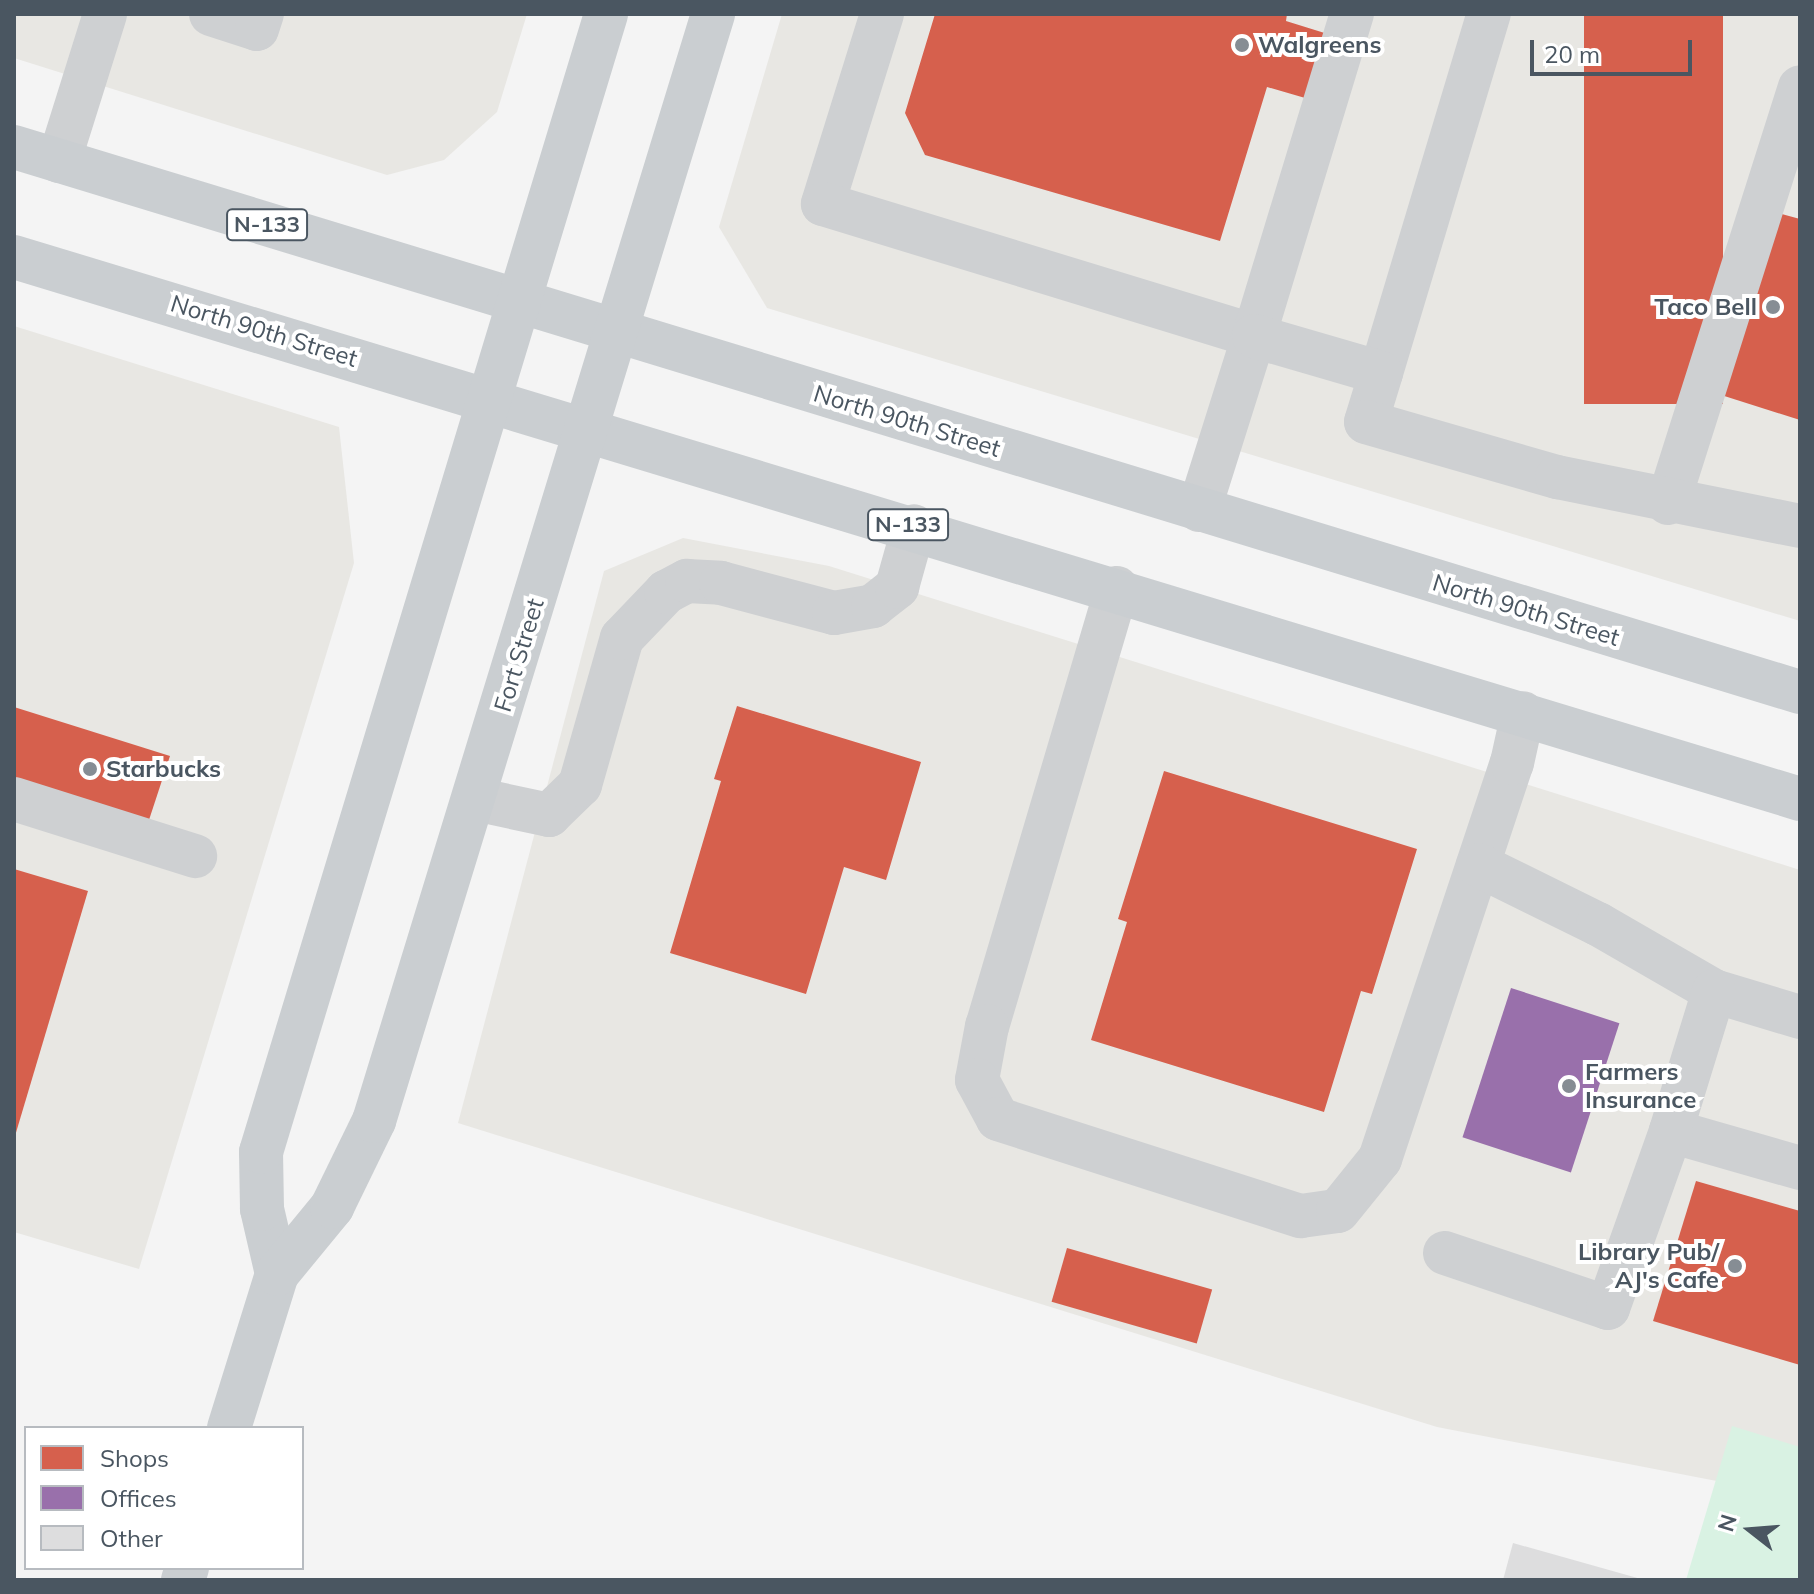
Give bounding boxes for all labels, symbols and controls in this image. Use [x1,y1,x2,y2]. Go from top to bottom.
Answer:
scale bar [1534,24,1696,74]
place label: Walgreens [1258,31,1382,59]
marker: Walgreens [1233,36,1251,54]
text: 20 m [1544,39,1600,69]
road number: N-133 [225,207,309,243]
street label: North 90th Street [167,289,361,373]
place label: Taco Bell [1654,293,1757,321]
marker: Taco Bell [1764,298,1782,316]
street label: North 90th Street [810,379,1004,463]
road number: N-133 [866,507,950,543]
street label: North 90th Street [1429,568,1623,652]
street label: Fort Street [488,595,550,715]
place label: Starbucks [106,755,221,783]
marker: Starbucks [81,760,99,778]
place label: Farmers Insurance [1585,1058,1696,1114]
marker: Farmers Insurance [1560,1077,1578,1095]
place label: Library Pub/ AJ's Cafe [1578,1238,1719,1294]
marker: Library Pub/ AJ's Cafe [1726,1257,1744,1275]
legend [24,1426,304,1570]
text: Shops [100,1443,169,1473]
text: Offices [100,1483,177,1513]
north arrow [1710,1490,1790,1570]
text: N [1711,1511,1743,1535]
text: Other [100,1523,163,1553]

